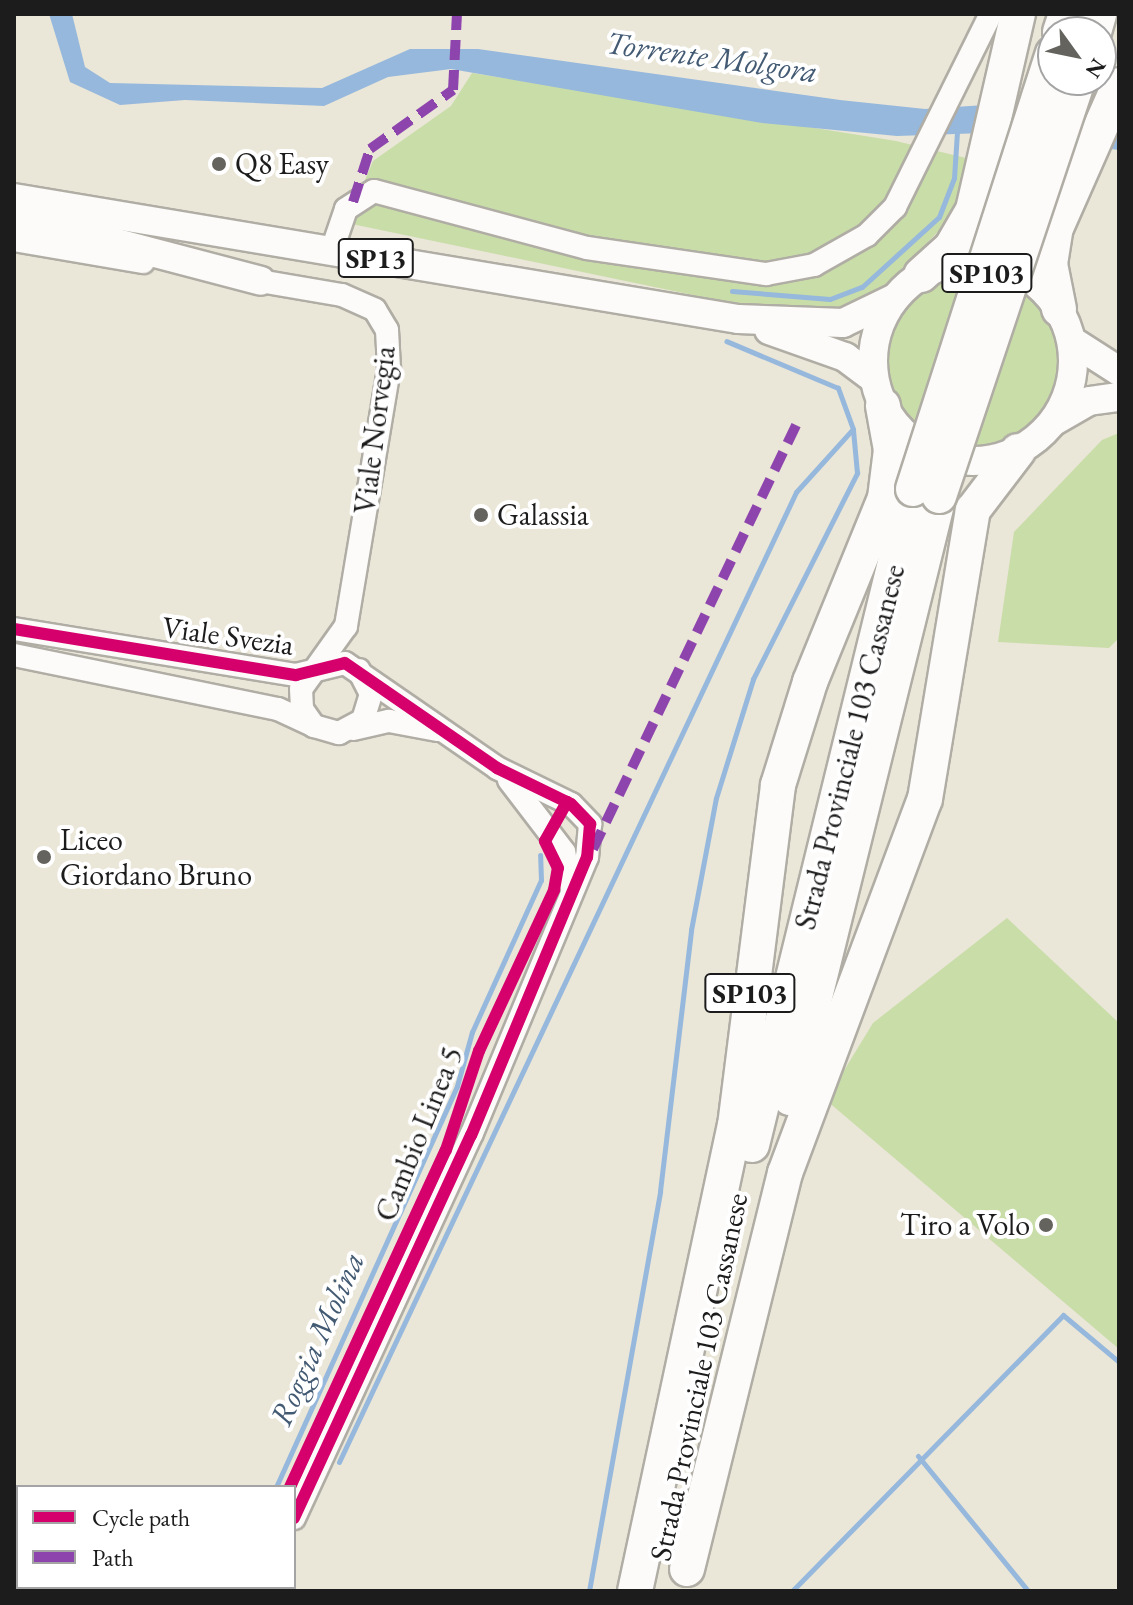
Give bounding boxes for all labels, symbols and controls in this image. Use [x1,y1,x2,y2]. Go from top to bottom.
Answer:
north arrow [1037,16,1117,96]
water label: Torrente Molgora [604,23,820,91]
text: N [1079,53,1113,84]
place label: Q8 Easy [235,146,329,182]
marker: Q8 Easy [210,155,228,173]
road number: SP13 [336,234,416,282]
road number: SP103 [941,249,1033,297]
street label: Viale Norvegia [347,344,403,516]
place label: Galassia [497,497,589,533]
marker: Galassia [472,506,490,524]
street label: Strada Provinciale 103 Cassanese [787,561,913,933]
street label: Viale Svezia [160,609,296,663]
place label: Liceo Giordano Bruno [60,822,252,892]
marker: Liceo Giordano Bruno [35,848,53,866]
road number: SP103 [704,969,796,1017]
street label: Cambio Linea 5 [368,1041,470,1227]
street label: Strada Provinciale 103 Cassanese [642,1190,756,1564]
place label: Tiro a Volo [900,1207,1030,1243]
marker: Tiro a Volo [1037,1216,1055,1234]
water label: Roggia Molina [262,1246,372,1432]
legend [16,1485,296,1589]
text: Cycle path [92,1502,190,1533]
text: Path [92,1542,134,1573]

